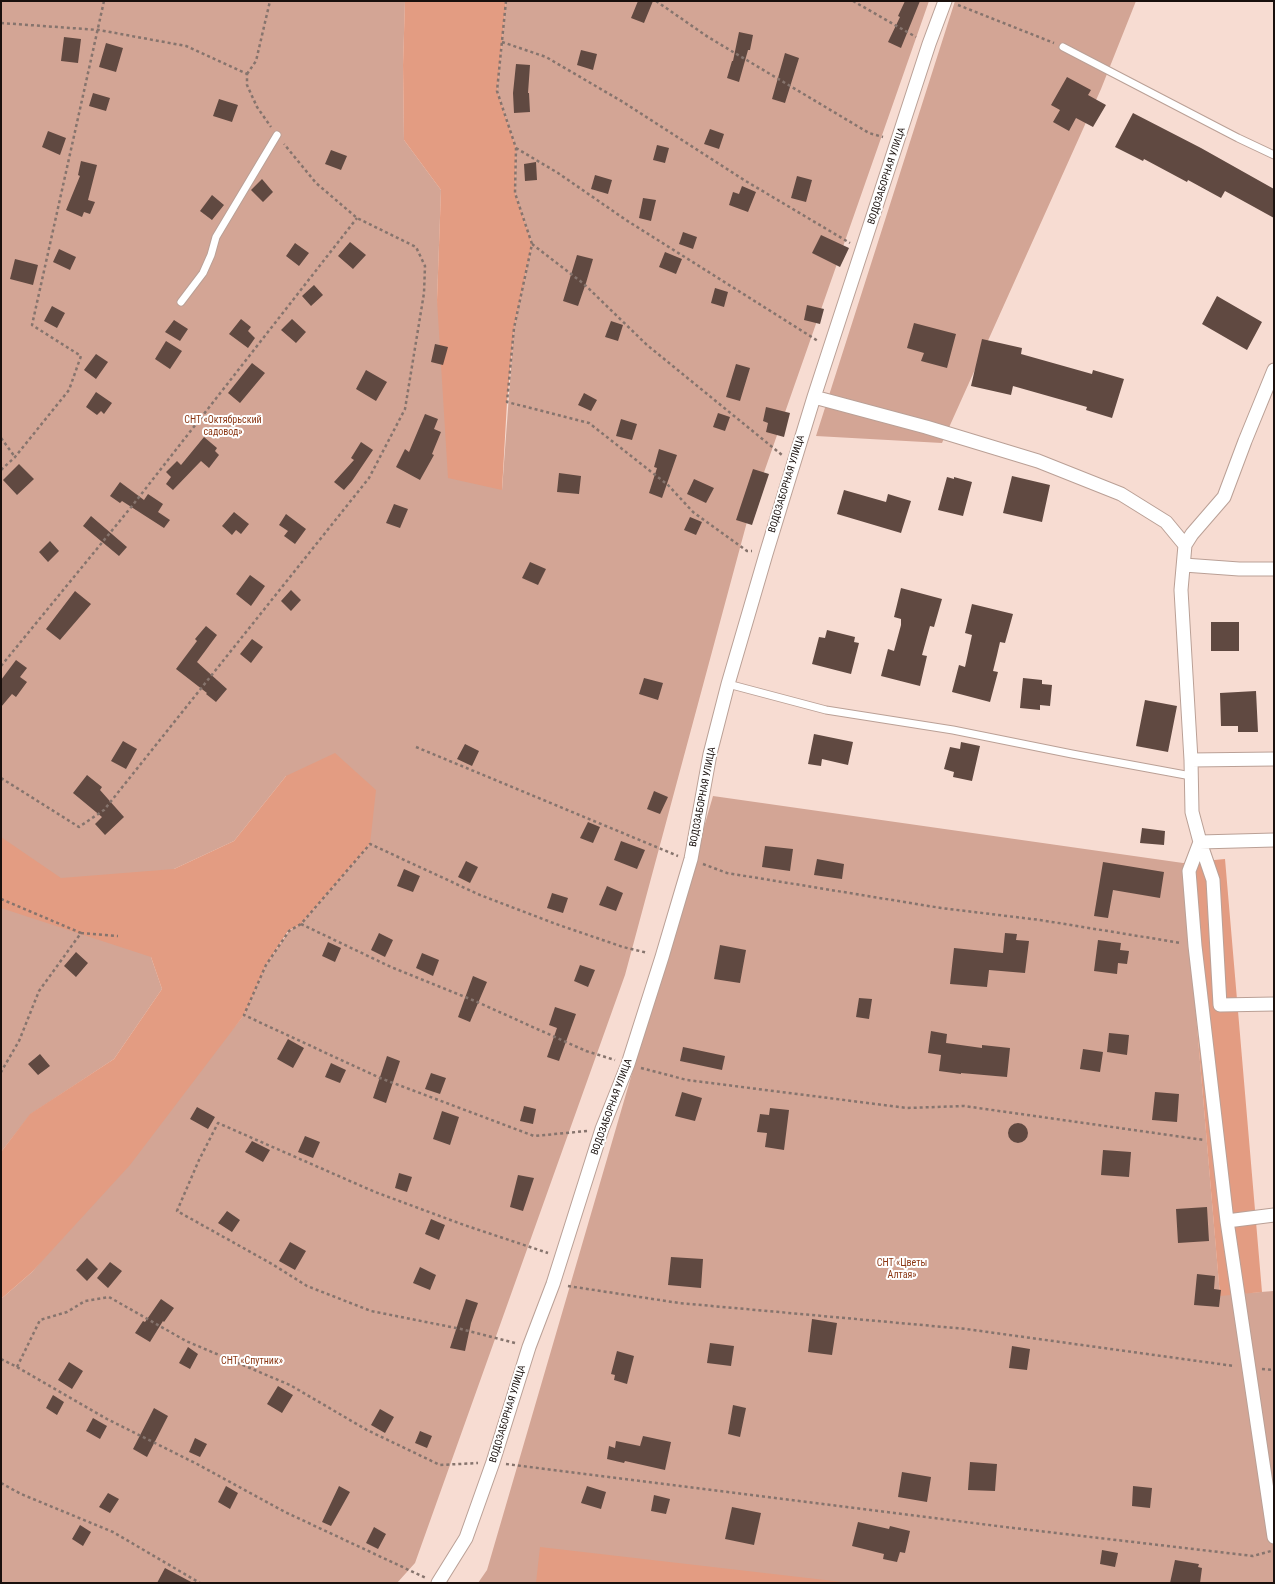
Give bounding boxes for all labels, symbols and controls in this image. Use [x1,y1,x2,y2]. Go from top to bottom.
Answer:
street label: ВОДОЗАБОРНАЯ УЛИЦА [866,126,908,226]
park label: СНТ «Октябрьский садовод» [184,414,262,438]
street label: ВОДОЗАБОРНАЯ УЛИЦА [766,434,808,534]
street label: ВОДОЗАБОРНАЯ УЛИЦА [687,746,719,848]
street label: ВОДОЗАБОРНАЯ УЛИЦА [589,1057,635,1157]
park label: СНТ «Цветы Алтая» [877,1257,927,1280]
park label: СНТ «Спутник» [221,1355,283,1367]
street label: ВОДОЗАБОРНАЯ УЛИЦА [487,1364,529,1464]

